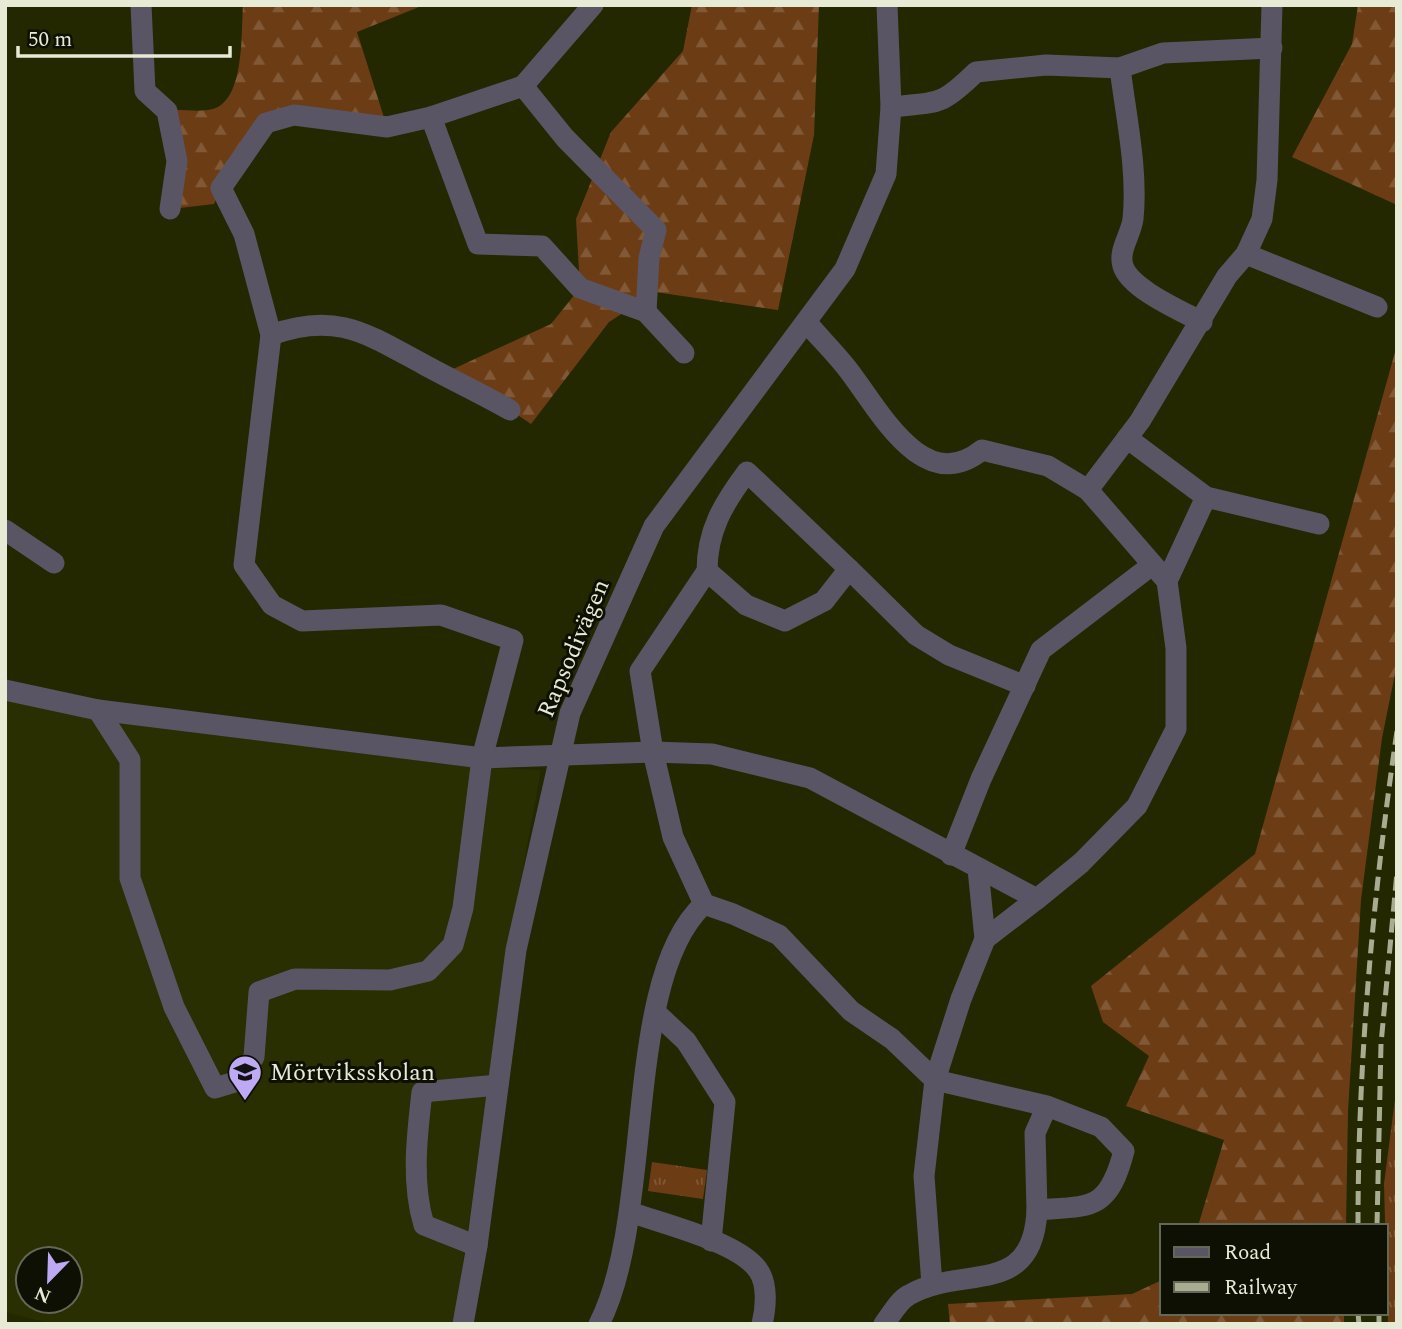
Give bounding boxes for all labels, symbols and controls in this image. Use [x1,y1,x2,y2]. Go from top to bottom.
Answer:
scale bar [18,14,229,58]
text: 50 m [28,24,72,56]
street label: Rapsodivägen [529,573,619,723]
school or university icon: Mörtviksskolan [226,1053,264,1102]
place label: Mörtviksskolan [270,1055,435,1091]
legend [1160,1224,1388,1315]
text: Road [1224,1237,1271,1269]
north arrow [14,1245,84,1315]
text: Railway [1224,1272,1298,1304]
text: N [30,1278,56,1311]

